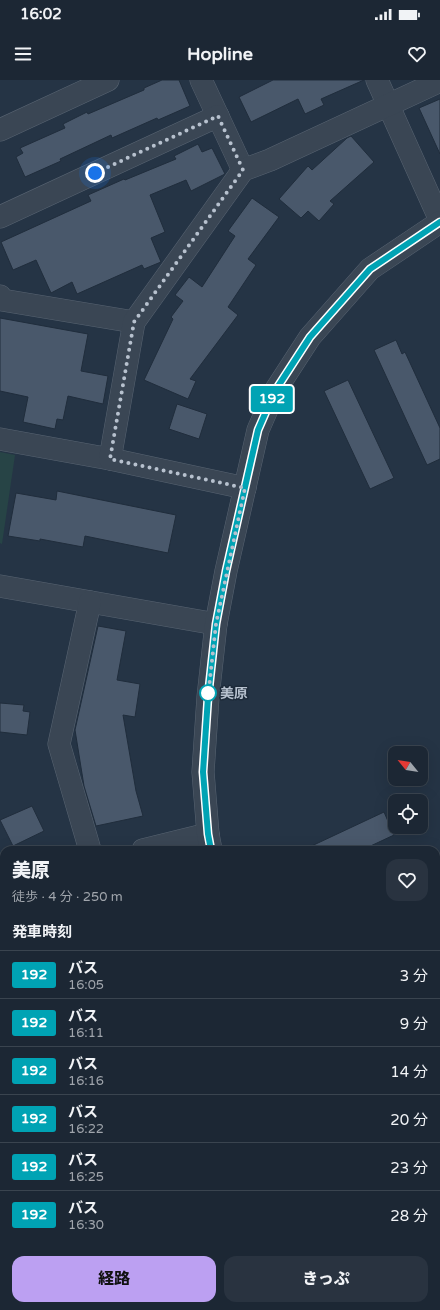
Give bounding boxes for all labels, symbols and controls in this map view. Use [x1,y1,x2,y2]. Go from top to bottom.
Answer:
text: 16:02 [20,5,62,23]
icon: menu [12,43,34,65]
text: Hopline [187,43,253,65]
icon: heart [406,43,428,65]
your location [85,163,105,183]
line badge: 192 [249,386,295,412]
text: 192 [259,390,285,407]
marker: 美原 [199,684,217,702]
place label: 美原 [220,685,248,702]
north arrow [388,746,428,786]
map controls [388,746,428,834]
button: locate [388,794,428,834]
button: heart [386,859,428,901]
text: 美原 [12,860,50,882]
text: 徒歩 · 4 分 · 250 m [12,889,123,905]
text: 発車時刻 [12,923,72,941]
text: バス [68,959,98,977]
text: 192 [21,966,47,983]
text: 3 分 [400,967,428,985]
text: 16:05 [68,977,104,993]
text: バス [68,1007,98,1025]
text: 192 [21,1014,47,1031]
text: 9 分 [400,1015,428,1033]
text: 16:11 [68,1025,104,1041]
text: バス [68,1055,98,1073]
text: 192 [21,1062,47,1079]
text: 14 分 [390,1063,428,1081]
text: 16:16 [68,1073,104,1089]
text: バス [68,1103,98,1121]
text: 192 [21,1110,47,1127]
text: 20 分 [390,1111,428,1129]
text: 16:22 [68,1121,104,1137]
text: バス [68,1151,98,1169]
text: 192 [21,1158,47,1175]
text: 23 分 [390,1159,428,1177]
text: 16:25 [68,1169,104,1185]
text: バス [68,1199,98,1217]
text: 192 [21,1206,47,1223]
text: 28 分 [390,1207,428,1225]
text: 16:30 [68,1217,104,1233]
button: 経路 [12,1256,216,1302]
button: きっぷ [224,1256,428,1302]

